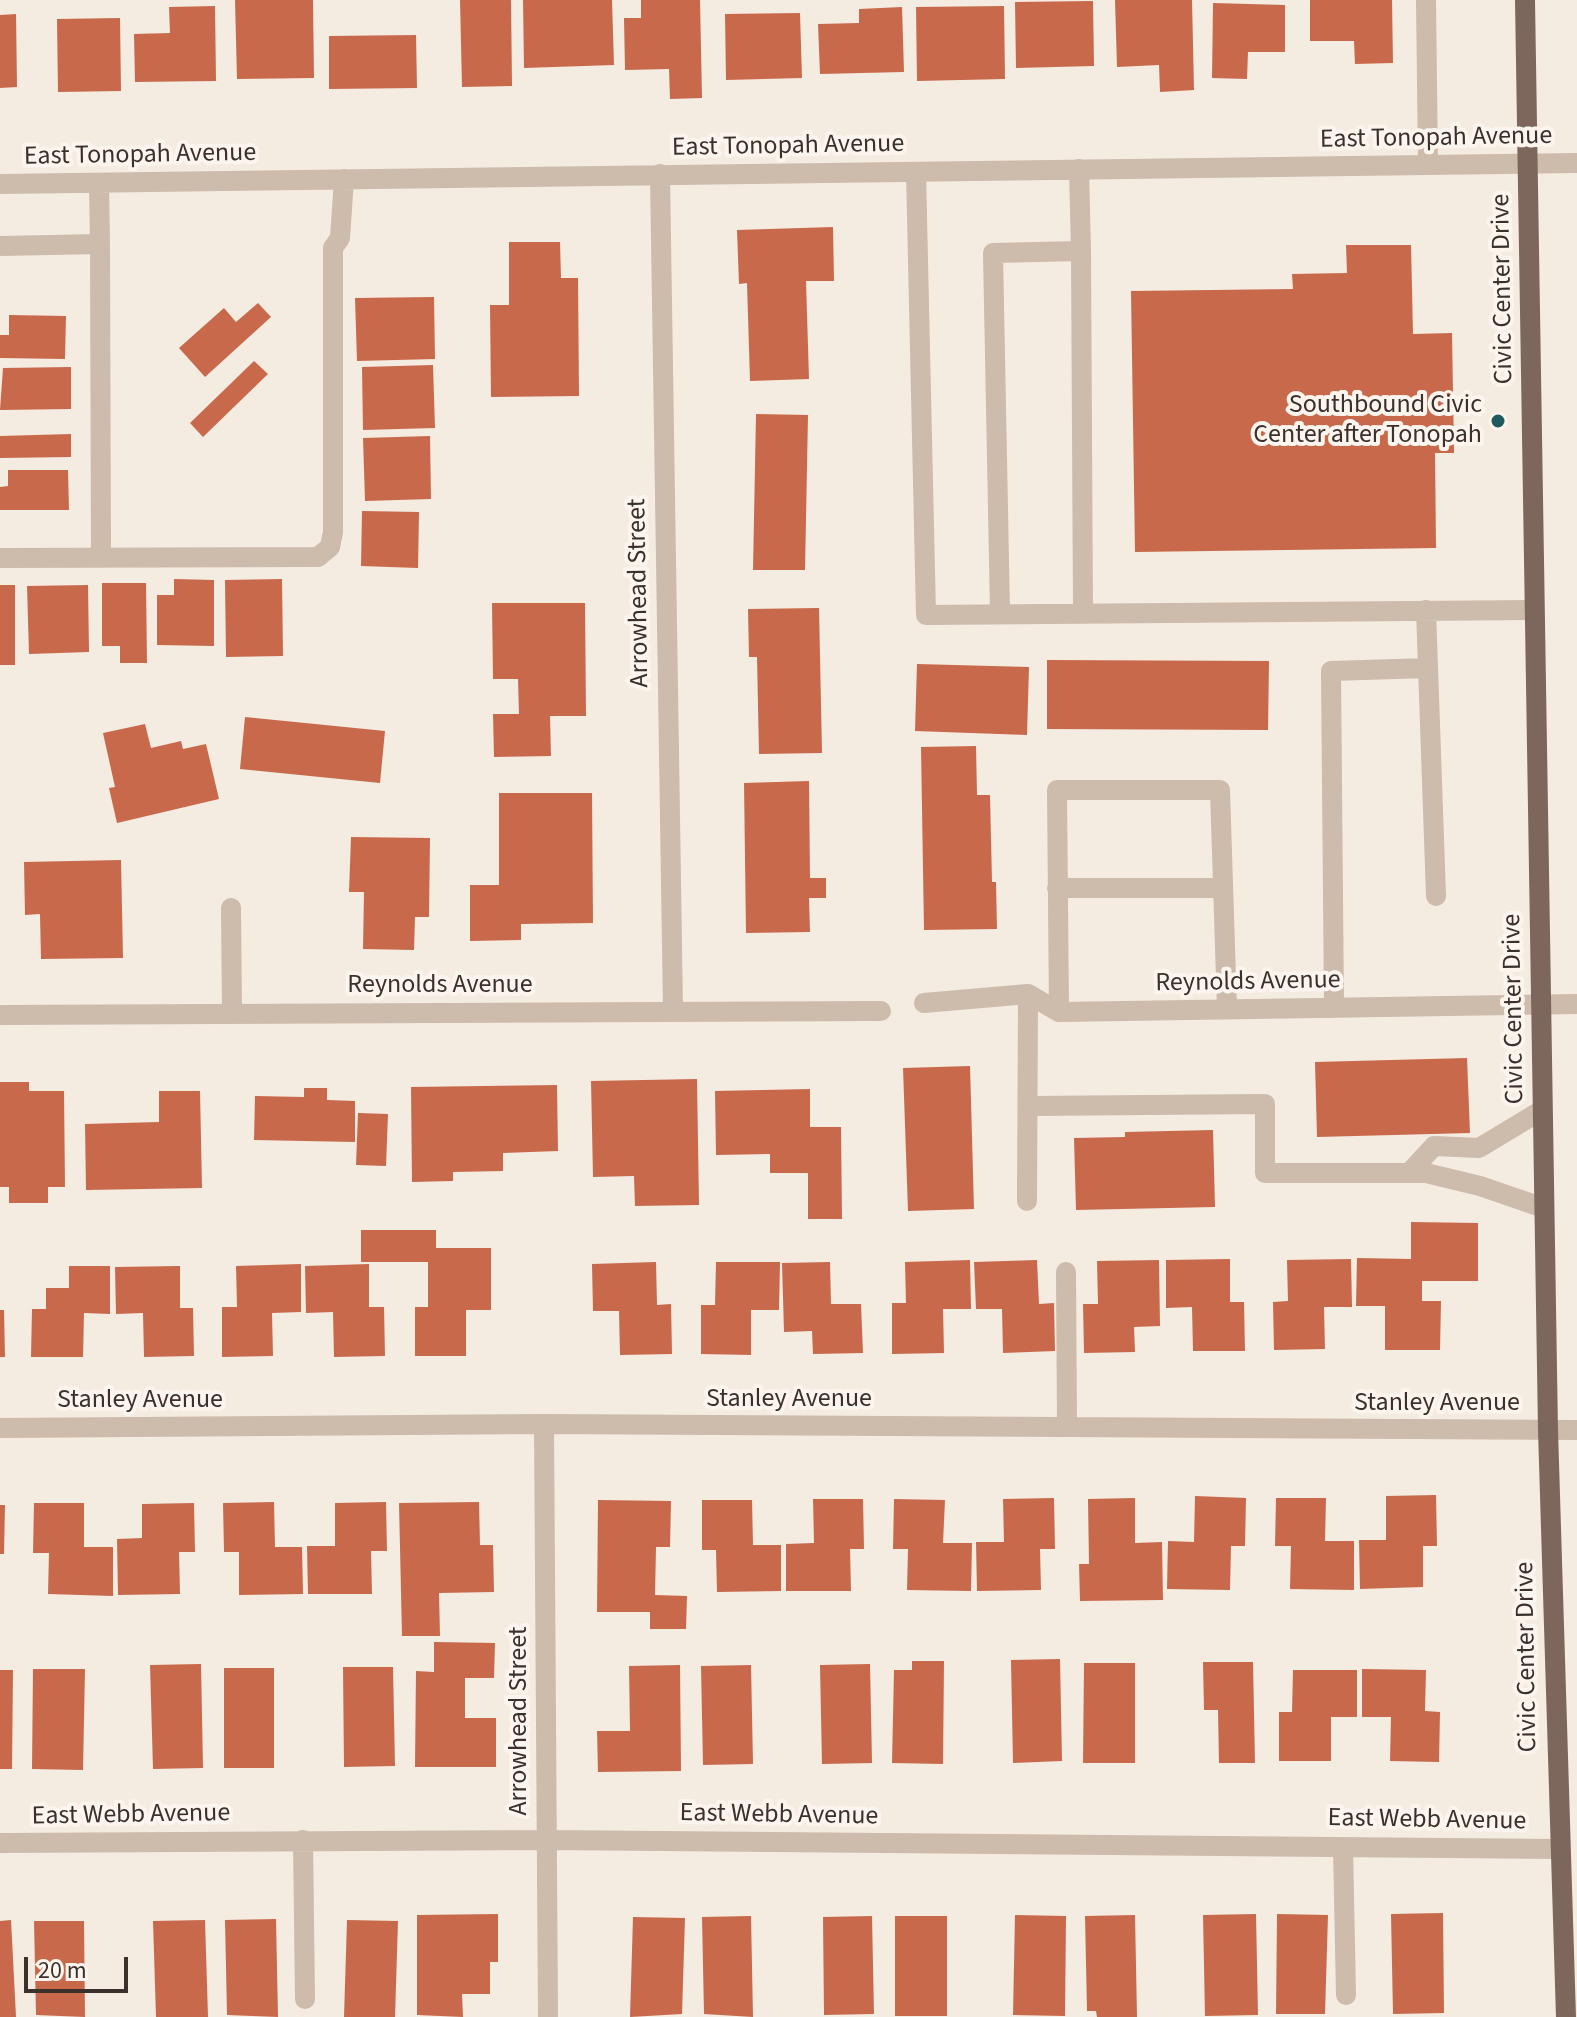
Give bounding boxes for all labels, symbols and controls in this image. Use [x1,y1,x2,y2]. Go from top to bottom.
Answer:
street label: East Tonopah Avenue [1320,121,1552,157]
street label: East Tonopah Avenue [672,129,904,165]
street label: East Tonopah Avenue [24,138,256,174]
street label: Civic Center Drive [1487,193,1521,385]
place label: Southbound Civic Center after Tonopah [1253,390,1482,452]
marker: Southbound Civic Center after Tonopah [1489,412,1507,430]
street label: Arrowhead Street [623,498,657,688]
street label: Civic Center Drive [1498,913,1532,1105]
street label: Reynolds Avenue [1155,966,1341,1000]
street label: Reynolds Avenue [347,970,533,1002]
street label: Stanley Avenue [706,1384,872,1416]
street label: Stanley Avenue [57,1385,223,1417]
street label: Stanley Avenue [1354,1388,1520,1420]
street label: Civic Center Drive [1511,1561,1545,1753]
street label: Arrowhead Street [504,1626,536,1816]
street label: East Webb Avenue [31,1799,231,1833]
street label: East Webb Avenue [679,1799,879,1833]
street label: East Webb Avenue [1327,1804,1527,1838]
scale bar [28,1941,132,1991]
text: 20 m [38,1953,87,1988]

